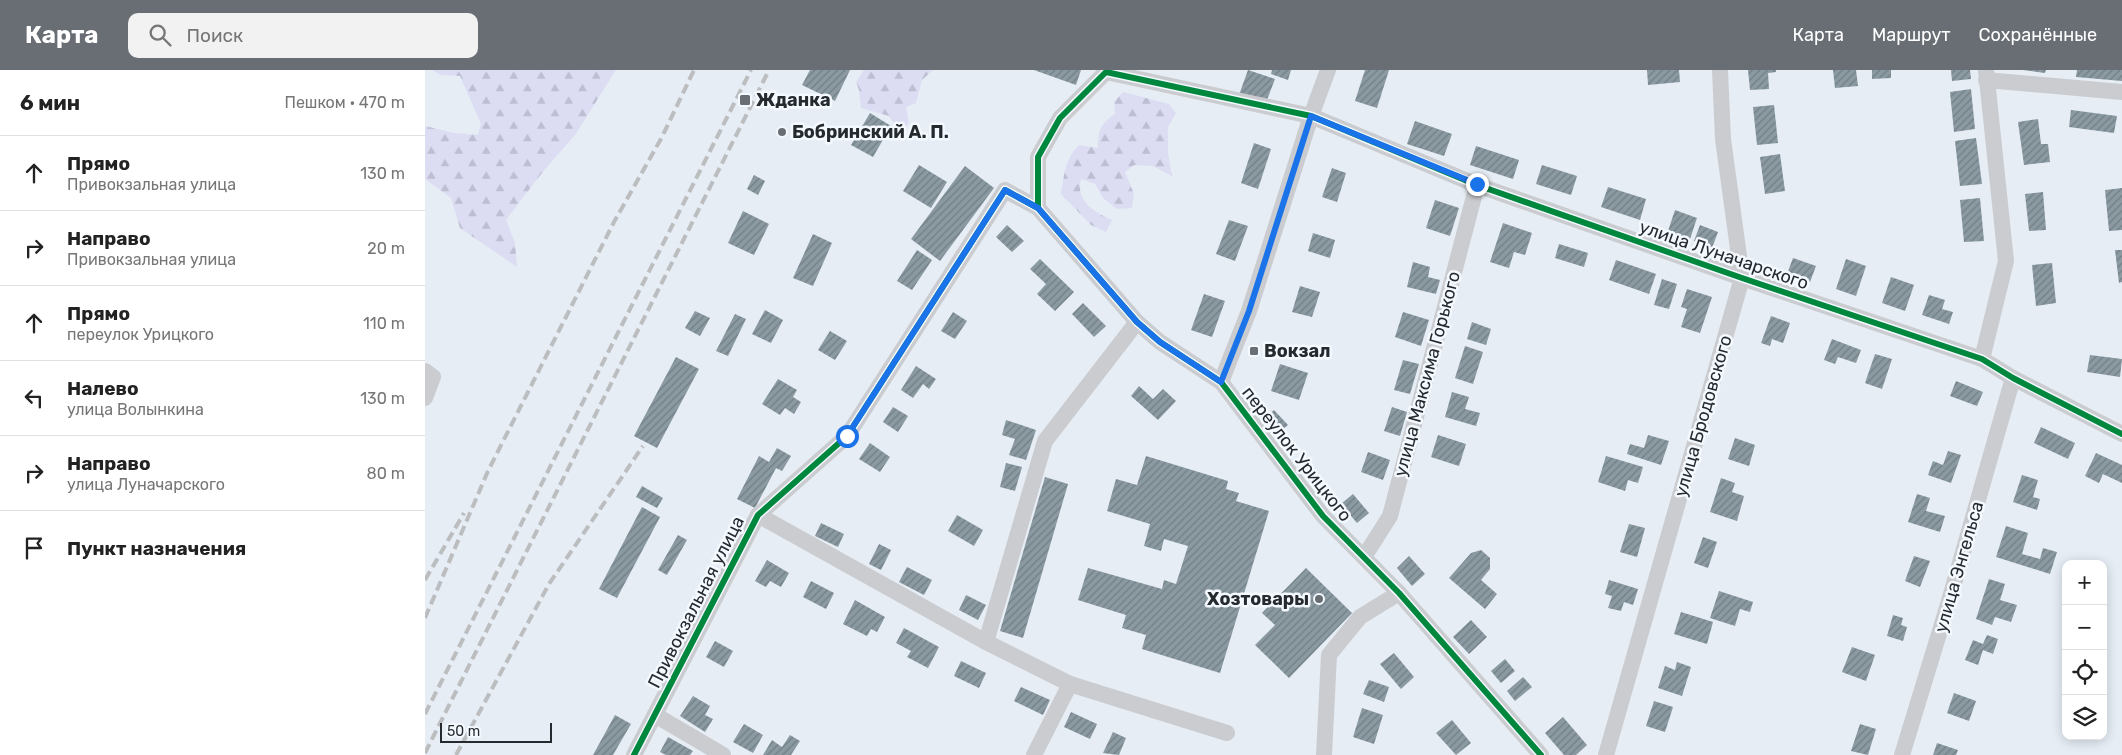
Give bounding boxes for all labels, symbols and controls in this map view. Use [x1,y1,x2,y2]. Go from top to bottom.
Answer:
search box [128,13,478,58]
text: Карта [25,21,98,49]
icon: search [146,21,174,49]
text: Поиск [186,24,243,47]
text: Карта [1793,24,1844,46]
text: Маршрут [1872,24,1951,46]
text: Сохранённые [1979,24,2097,46]
place label: Жданка [756,89,831,111]
text: 6 мин [20,90,80,115]
text: Пешком · 470 m [284,93,405,112]
marker: Жданка [738,93,752,107]
place label: Бобринский А. П. [792,121,949,143]
marker: Бобринский А. П. [776,126,788,138]
text: Прямо [67,152,130,175]
icon: ahead [20,159,48,187]
text: 130 m [360,164,405,183]
route end [1466,173,1489,196]
text: Привокзальная улица [67,175,236,194]
street label: улица Луначарского [1636,216,1812,294]
text: Направо [67,227,151,250]
icon: right [20,234,48,262]
text: 20 m [367,239,405,258]
text: Привокзальная улица [67,250,236,269]
street label: улица Максима Горького [1389,269,1465,479]
text: Прямо [67,302,130,325]
icon: ahead [20,309,48,337]
text: 110 m [363,314,405,333]
text: переулок Урицкого [67,325,214,344]
street label: улица Бродовского [1669,333,1737,499]
place label: Вокзал [1264,340,1331,362]
marker: Вокзал [1248,345,1260,357]
text: Налево [67,377,139,400]
street label: переулок Урицкого [1237,382,1357,526]
icon: left [20,384,48,412]
text: 130 m [360,389,405,408]
text: улица Волынкина [67,400,204,419]
route start [836,425,859,448]
text: Направо [67,452,151,475]
icon: right [20,459,48,487]
text: 80 m [367,464,405,483]
text: улица Луначарского [67,475,225,494]
street label: улица Энгельса [1930,499,1988,635]
street label: Привокзальная улица [643,512,749,692]
icon: arrive [20,534,48,562]
text: Пункт назначения [67,537,246,560]
map controls [2062,560,2107,740]
button: + [2062,560,2107,605]
place label: Хозтовары [1207,588,1309,610]
marker: Хозтовары [1313,593,1325,605]
button: − [2062,605,2107,650]
button: locate [2062,650,2107,695]
button: layers [2062,695,2107,740]
scale bar [440,720,553,743]
text: 50 m [447,723,480,740]

